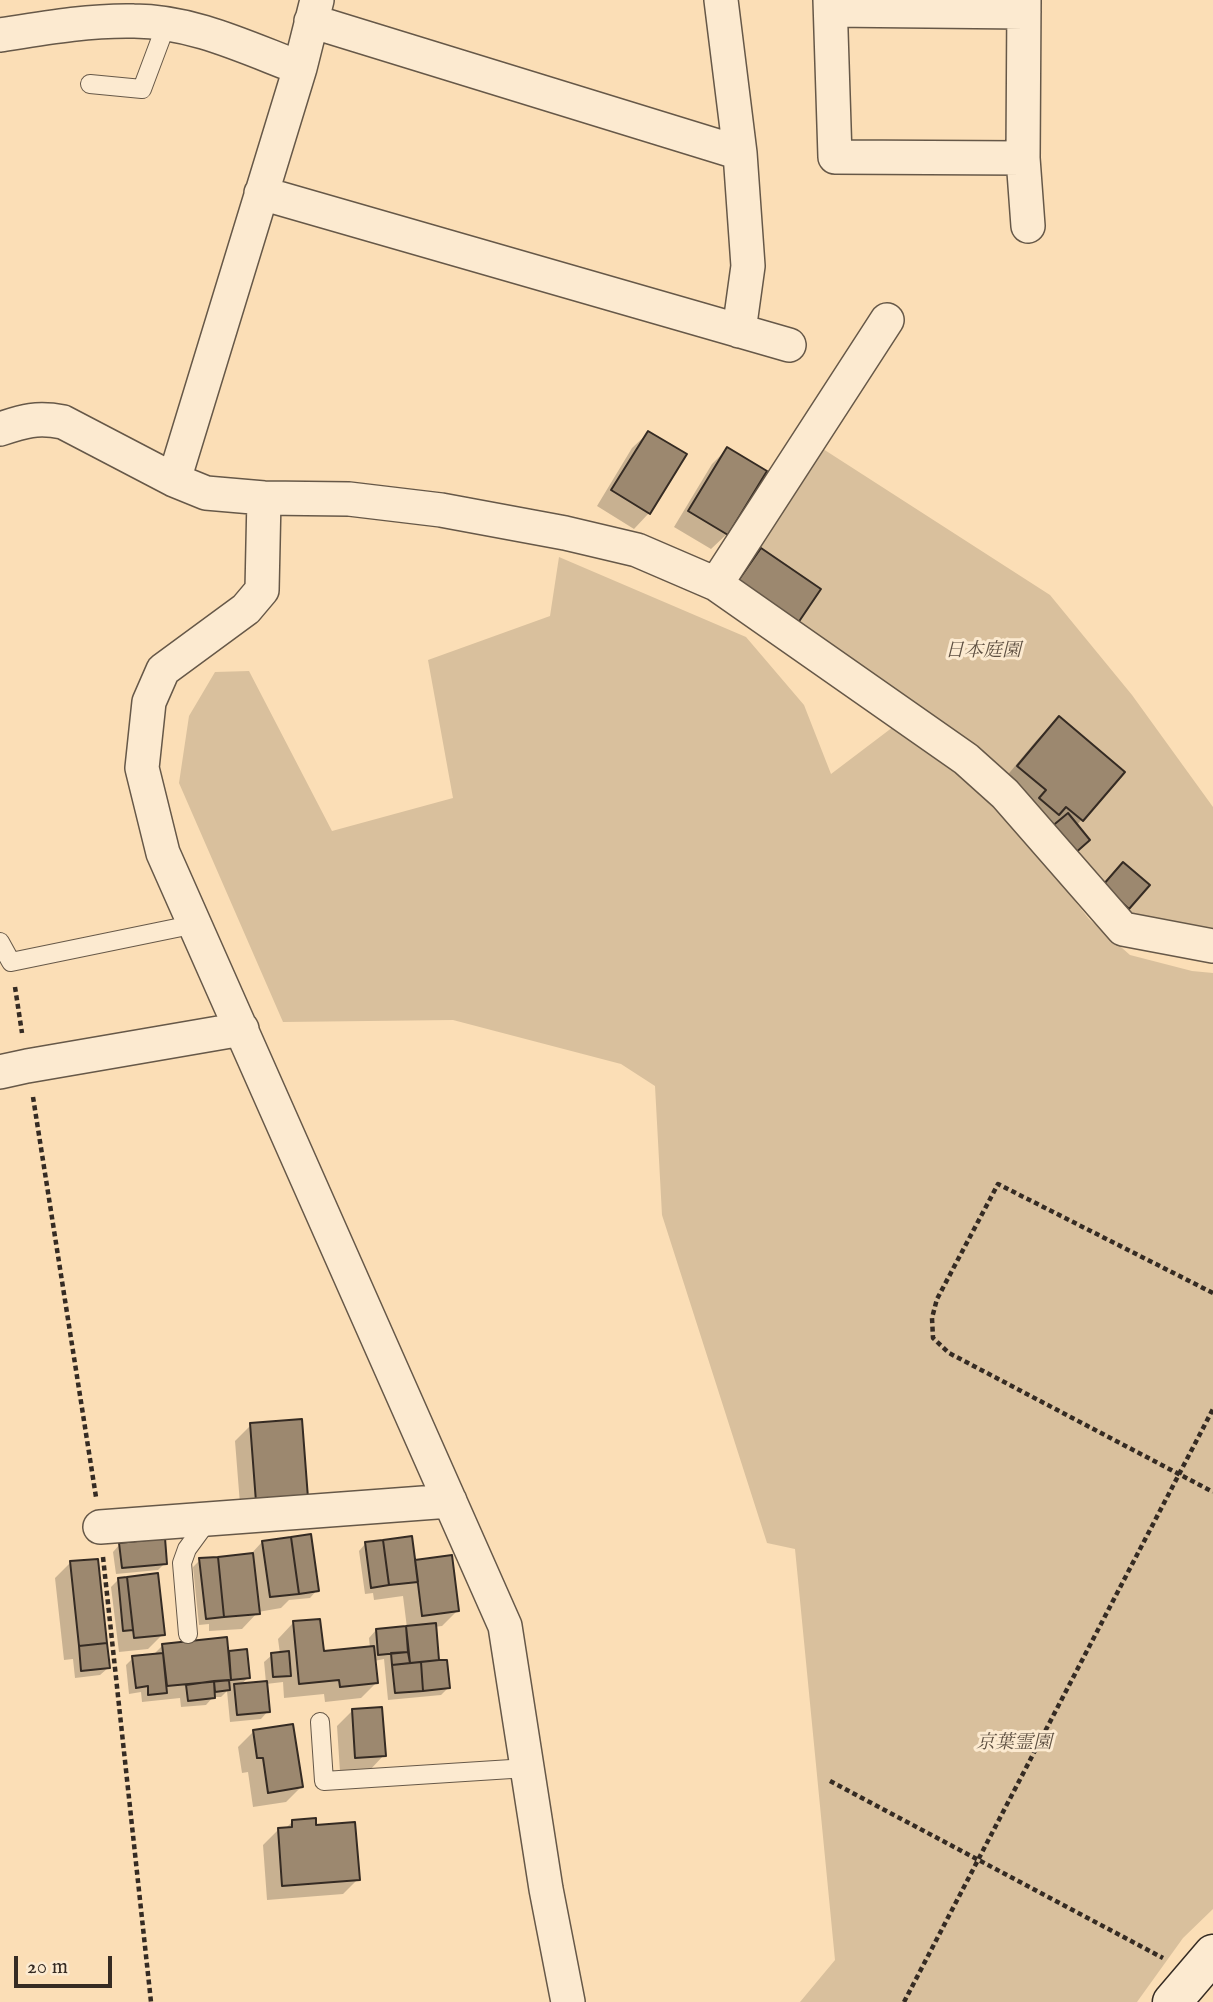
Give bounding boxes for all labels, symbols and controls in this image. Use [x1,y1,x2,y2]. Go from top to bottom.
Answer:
park label: 日本庭園 [945,641,1021,663]
park label: 京葉霊園 [976,1733,1052,1755]
scale bar [18,1942,116,1986]
text: 20 m [27,1954,68,1981]

